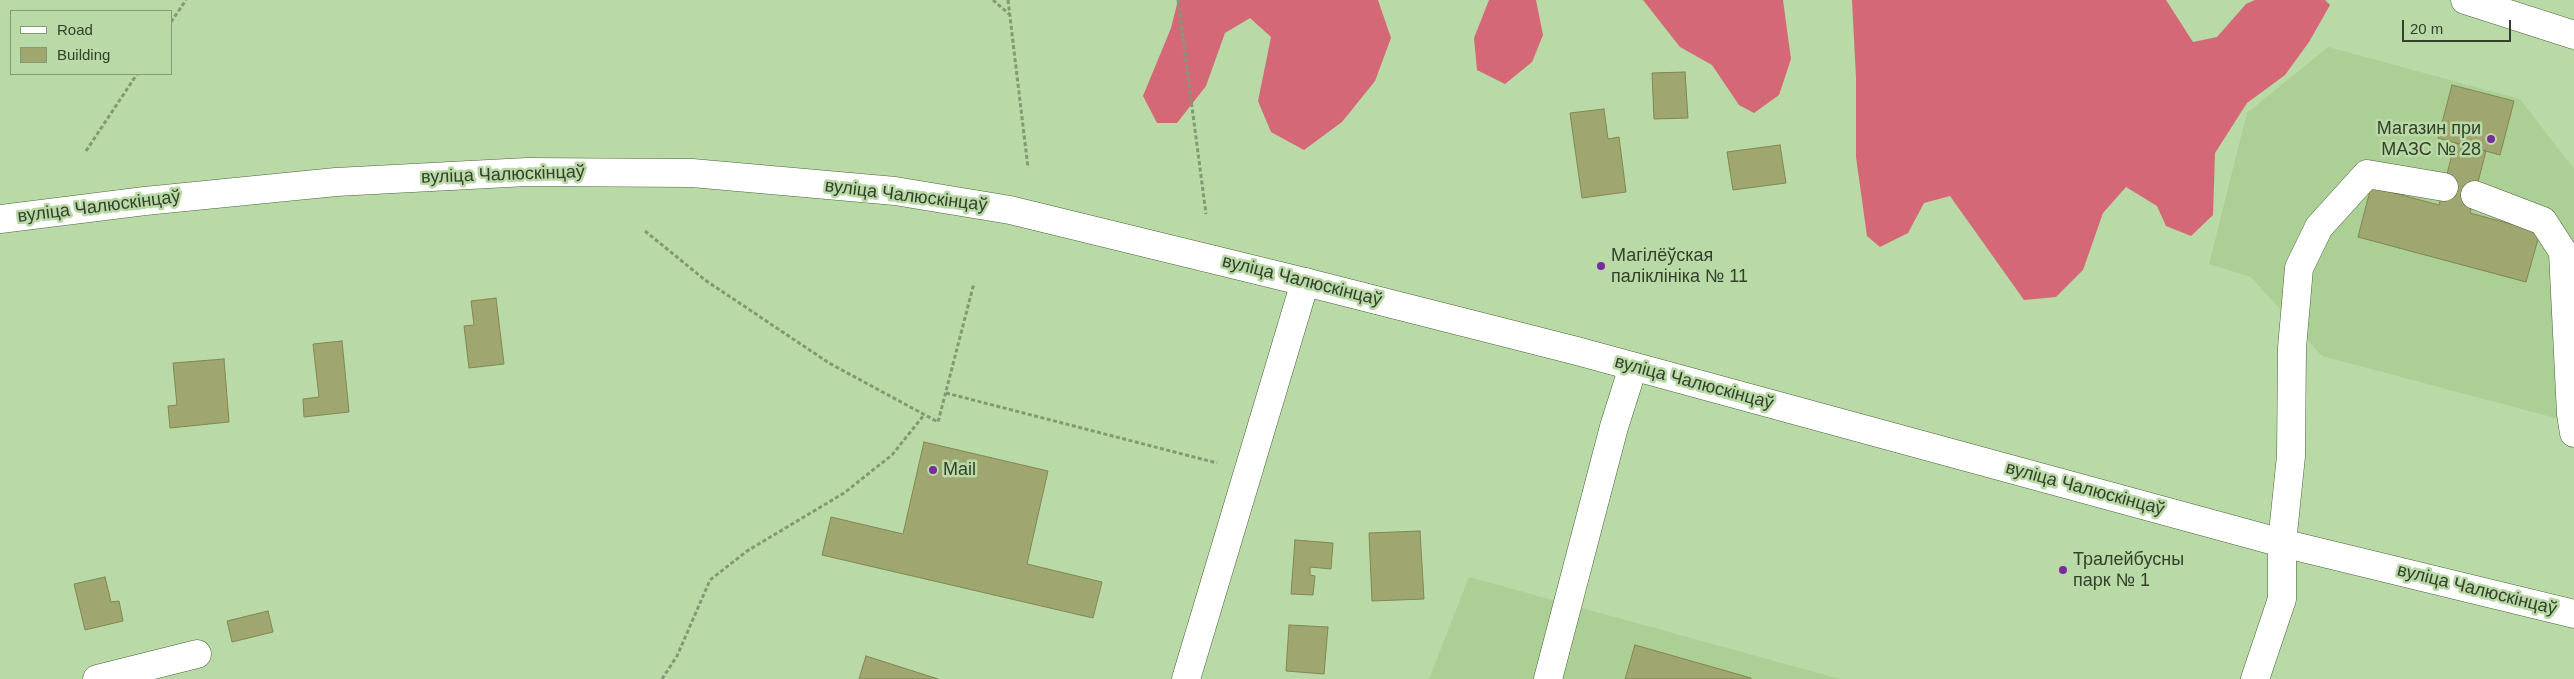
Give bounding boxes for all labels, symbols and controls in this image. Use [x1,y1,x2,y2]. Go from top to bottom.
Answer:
legend [10,10,172,75]
scale bar [2404,10,2513,42]
text: 20 m [2410,20,2443,37]
text: Road [57,21,93,38]
text: Building [57,46,110,63]
place label: Магазин при МАЗС № 28 [2377,118,2481,160]
marker: Магазин при МАЗС № 28 [2485,133,2497,145]
street label: вуліца Чалюскінцаў [421,161,585,189]
street label: вуліца Чалюскінцаў [823,175,989,217]
street label: вуліца Чалюскінцаў [16,186,182,228]
place label: Магілёўская паліклініка № 11 [1611,245,1748,288]
street label: вуліца Чалюскінцаў [1220,251,1384,311]
marker: Магілёўская паліклініка № 11 [1595,260,1607,272]
street label: вуліца Чалюскінцаў [1612,351,1776,415]
street label: вуліца Чалюскінцаў [2003,457,2167,521]
place label: Mail [943,459,976,481]
marker: Mail [927,464,939,476]
place label: Тралейбусны парк № 1 [2073,549,2184,592]
street label: вуліца Чалюскінцаў [2395,560,2559,620]
marker: Тралейбусны парк № 1 [2057,564,2069,576]

